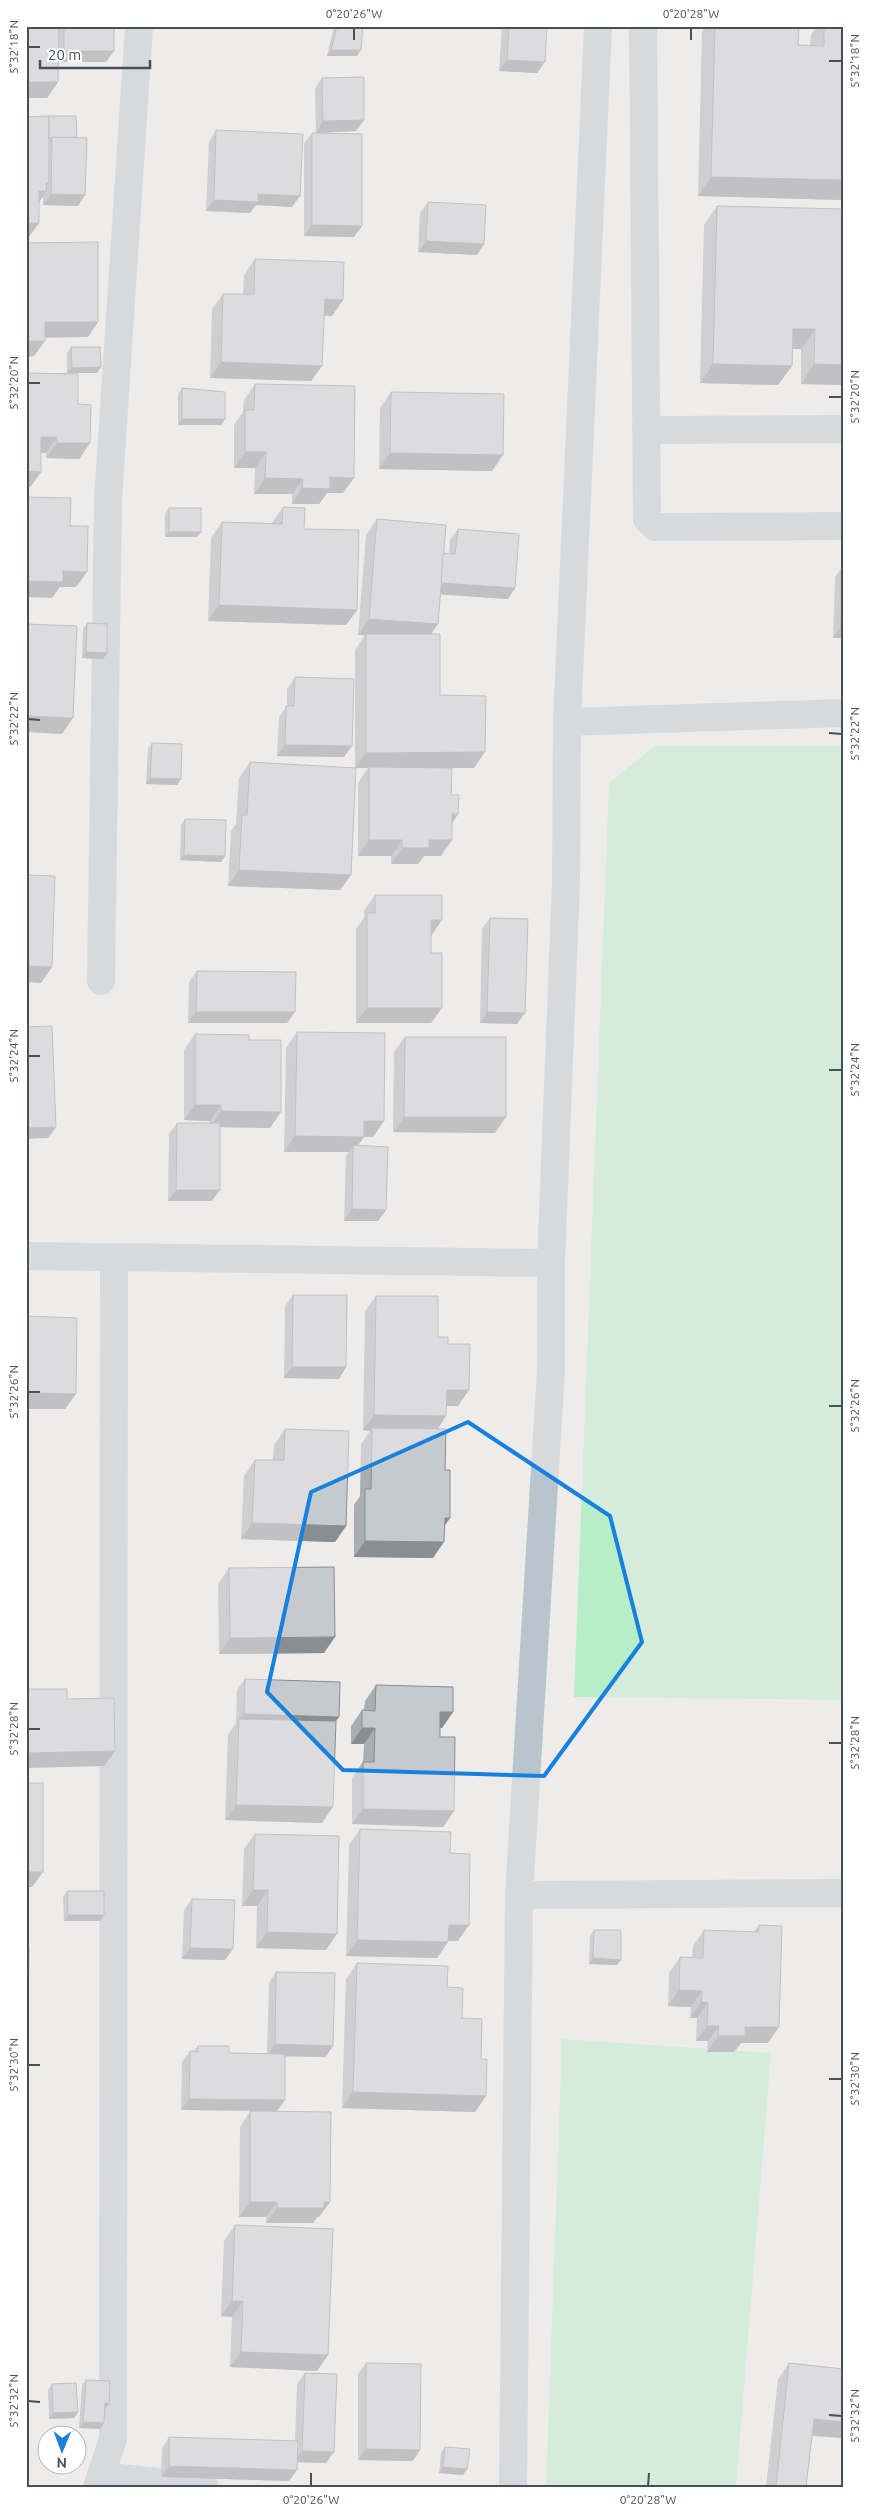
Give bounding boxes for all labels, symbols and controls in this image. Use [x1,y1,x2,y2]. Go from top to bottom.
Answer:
text: 0°20'26"W [326,7,382,20]
text: 0°20'28"W [663,7,719,20]
text: 5°32'18"N [7,20,20,74]
text: 5°32'18"N [848,34,861,88]
scale bar [40,38,150,70]
text: 20 m [48,46,81,63]
text: 5°32'20"N [7,356,20,410]
text: 5°32'20"N [848,370,861,424]
text: 5°32'22"N [7,692,20,746]
text: 5°32'22"N [848,707,861,761]
text: 5°32'24"N [7,1029,20,1083]
text: 5°32'24"N [848,1043,861,1097]
text: 5°32'26"N [7,1365,20,1419]
text: 5°32'26"N [848,1379,861,1433]
text: 5°32'28"N [7,1702,20,1756]
text: 5°32'28"N [848,1716,861,1770]
text: 5°32'30"N [7,2038,20,2092]
text: 5°32'30"N [848,2052,861,2106]
text: 5°32'32"N [7,2374,20,2428]
text: 5°32'32"N [848,2389,861,2443]
north arrow [38,2426,88,2476]
text: N [56,2455,67,2471]
text: 0°20'26"W [283,2493,339,2506]
text: 0°20'28"W [620,2493,676,2506]

